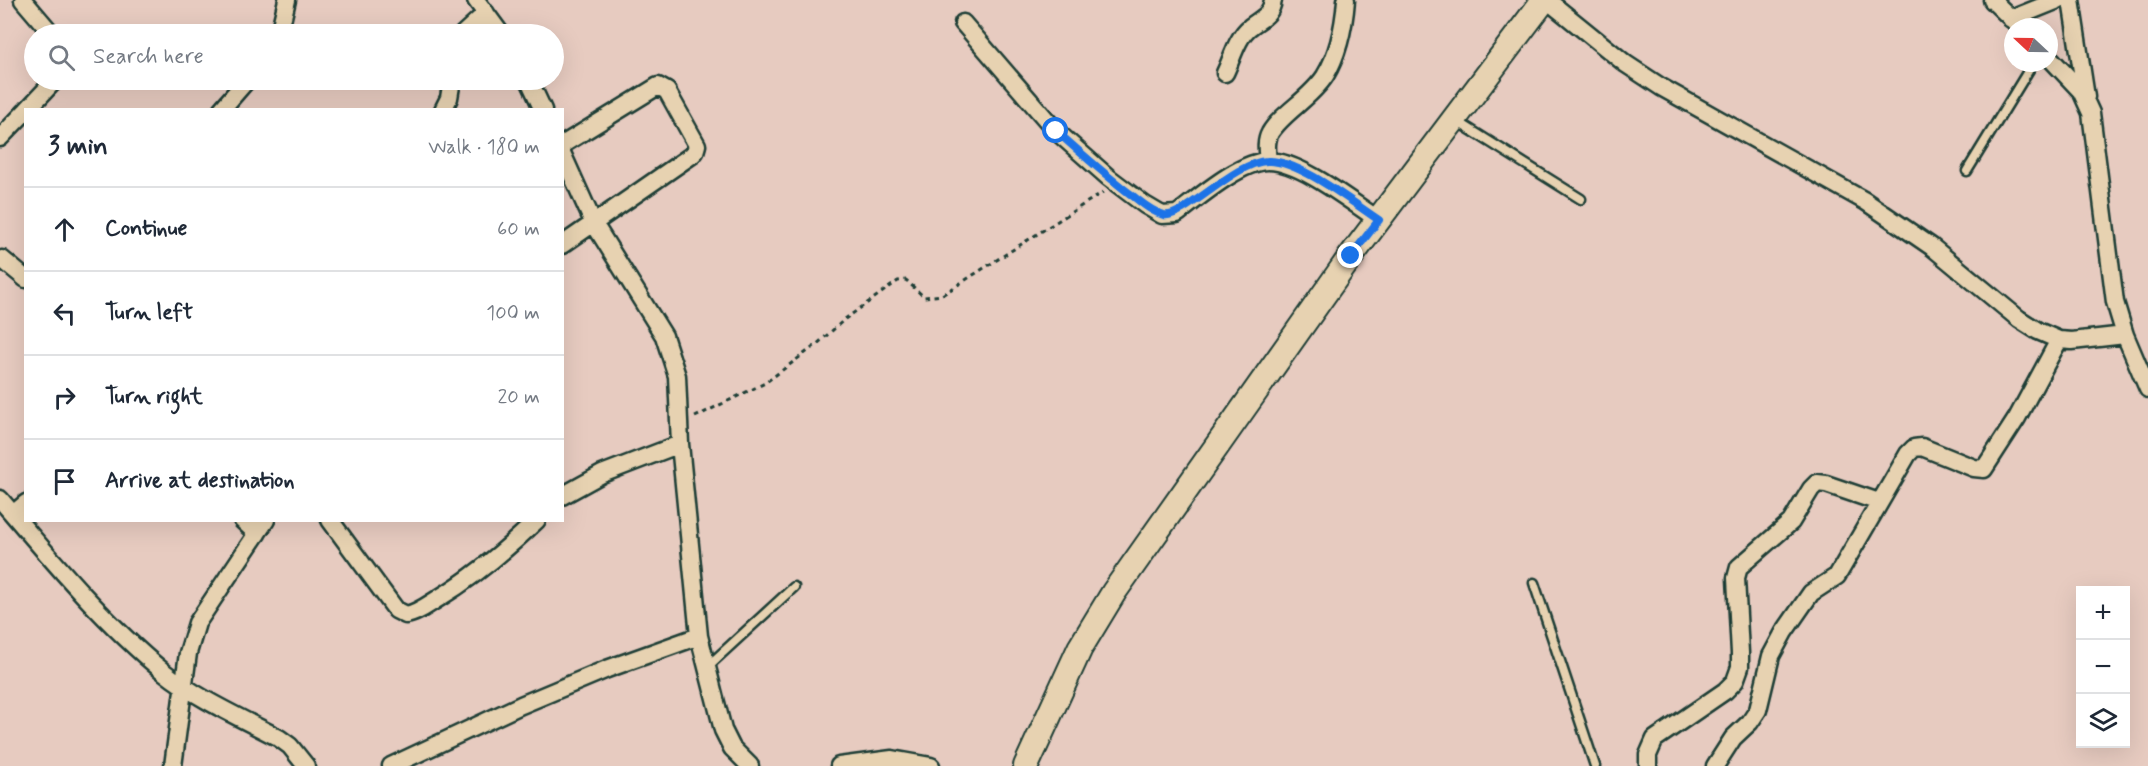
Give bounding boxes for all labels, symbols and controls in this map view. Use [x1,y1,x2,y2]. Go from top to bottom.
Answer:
north arrow [2004,18,2058,72]
search box [24,24,564,90]
icon: search [45,41,78,74]
text: Search here [93,43,204,71]
route start [1042,117,1068,143]
text: 3 min [48,130,108,164]
text: Walk · 180 m [428,134,540,161]
icon: ahead [48,213,81,246]
text: Continue [105,215,187,243]
text: 60 m [497,216,540,243]
route end [1337,242,1363,268]
icon: left [48,297,81,330]
text: Turn left [105,299,193,327]
text: 100 m [486,300,540,327]
icon: right [48,381,81,414]
text: Turn right [105,383,203,411]
text: 20 m [497,384,540,411]
icon: arrive [48,465,81,498]
text: Arrive at destination [105,467,295,495]
map controls [2076,586,2130,748]
button: + [2076,586,2130,640]
button: − [2076,640,2130,694]
button: layers [2076,694,2130,748]

